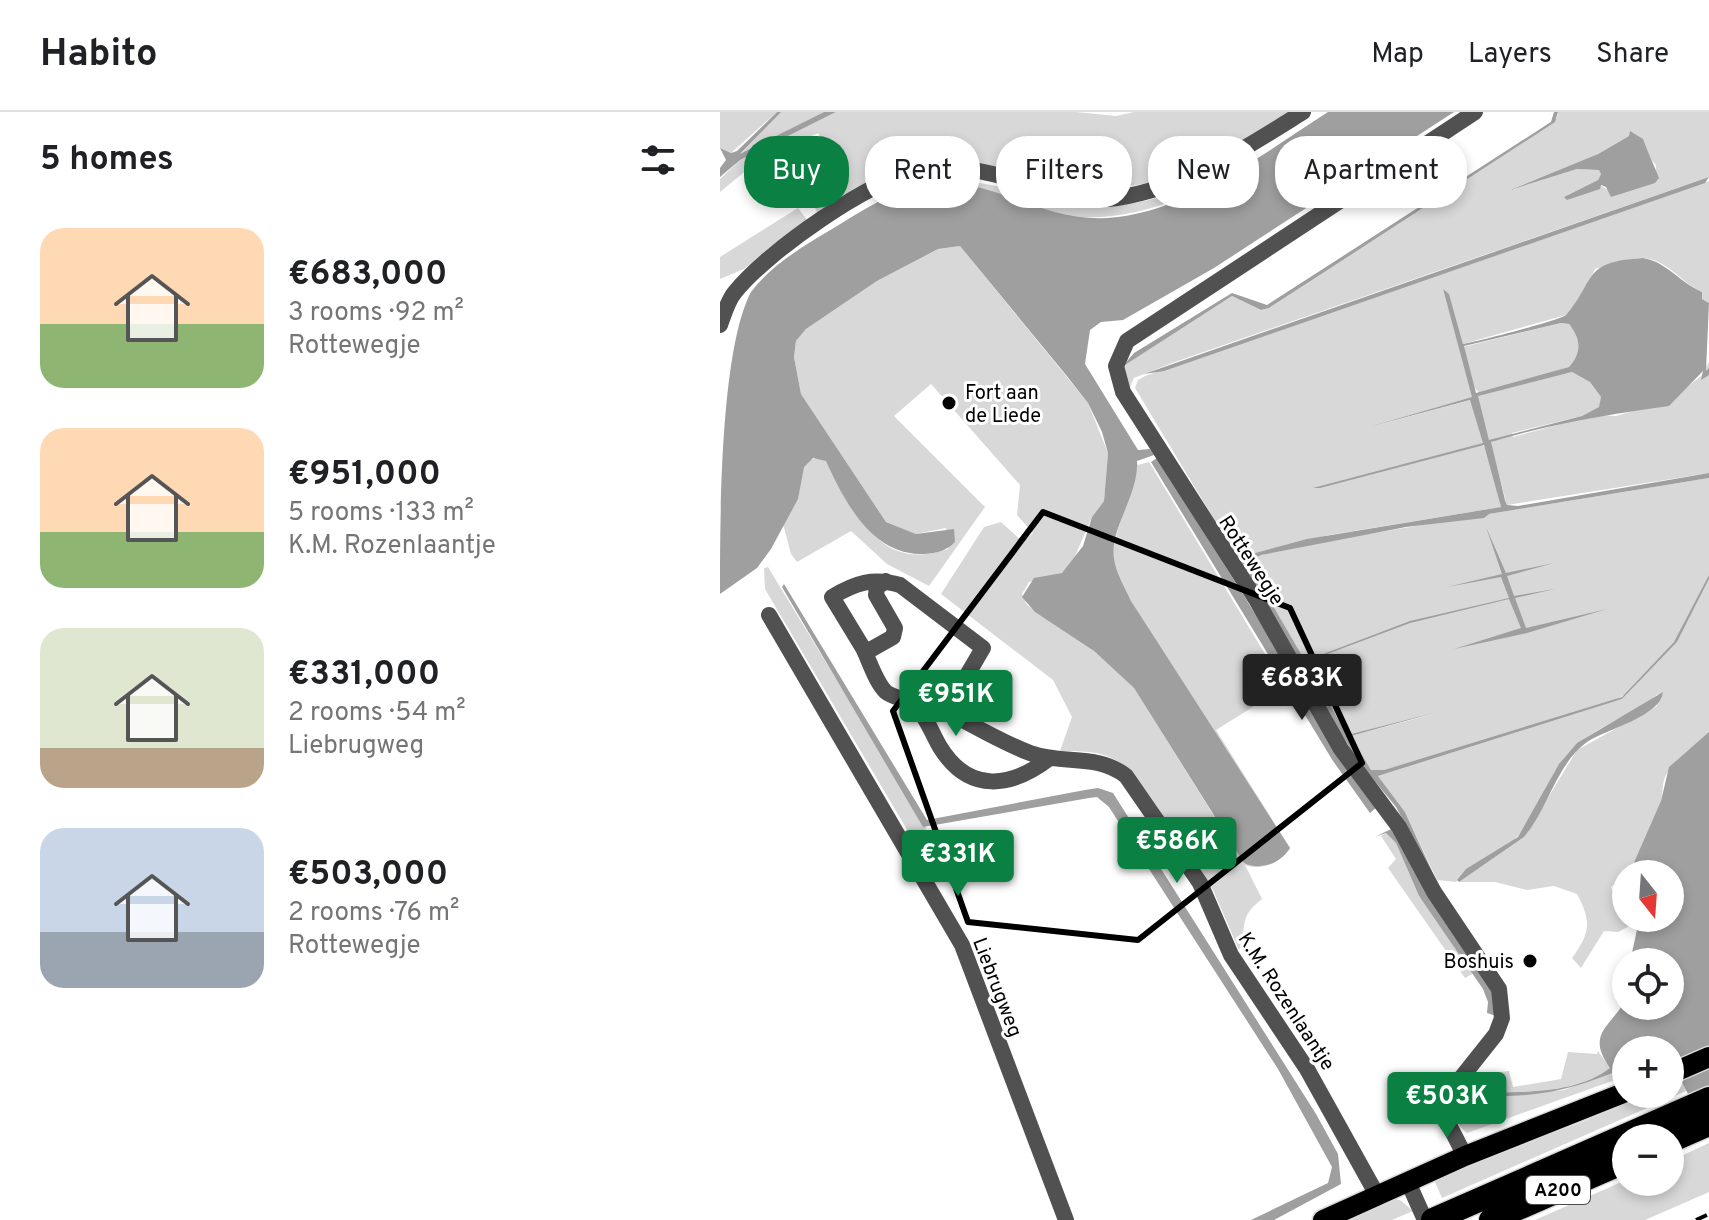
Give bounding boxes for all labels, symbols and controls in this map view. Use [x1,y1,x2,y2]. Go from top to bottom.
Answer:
text: Habito [40,31,158,80]
text: Map [1371,37,1424,73]
text: Layers [1468,37,1552,73]
text: Share [1596,37,1669,73]
chip: Buy [744,136,849,208]
chip: Rent [865,136,980,208]
chip: Filters [996,136,1132,208]
chip: New [1148,136,1259,208]
chip: Apartment [1275,136,1467,208]
icon: filters [636,138,680,182]
text: 5 homes [40,139,174,182]
text: €683,000 [288,254,447,297]
icon: home [104,260,200,356]
text: 3 rooms · 92 m² [288,297,464,330]
text: Rottewegje [288,330,421,363]
place label: Fort aan de Liede [965,381,1041,430]
marker: Fort aan de Liede [940,394,958,412]
text: €951,000 [288,454,441,497]
icon: home [104,460,200,556]
text: 5 rooms · 133 m² [288,497,474,530]
street label: Rottewegje [1212,511,1289,611]
text: K.M. Rozenlaantje [288,530,496,563]
text: €331,000 [288,654,440,697]
pin: €683K [1246,654,1358,722]
icon: home [104,660,200,756]
text: €683K [1261,663,1343,696]
pin: €951K [900,670,1012,738]
text: €951K [917,679,995,712]
text: 2 rooms · 54 m² [288,697,466,730]
text: Liebrugweg [288,730,424,763]
pin: €586K [1121,817,1233,885]
text: €586K [1135,826,1219,859]
pin: €331K [902,830,1014,898]
text: €331K [920,839,996,872]
text: €503,000 [288,854,448,897]
icon: home [104,860,200,956]
north arrow [1612,860,1684,932]
map controls [1612,860,1684,1196]
text: 2 rooms · 76 m² [288,897,460,930]
street label: K.M. Rozenlaantje [1231,928,1340,1076]
text: Rottewegje [288,930,421,963]
street label: Liebrugweg [965,934,1027,1041]
button: locate [1612,948,1684,1020]
place label: Boshuis [1443,950,1514,976]
marker: Boshuis [1521,952,1539,970]
button: + [1612,1036,1684,1108]
pin: €503K [1391,1072,1503,1140]
text: €503K [1405,1081,1489,1114]
button: − [1612,1124,1684,1196]
road number: A200 [1526,1176,1590,1204]

